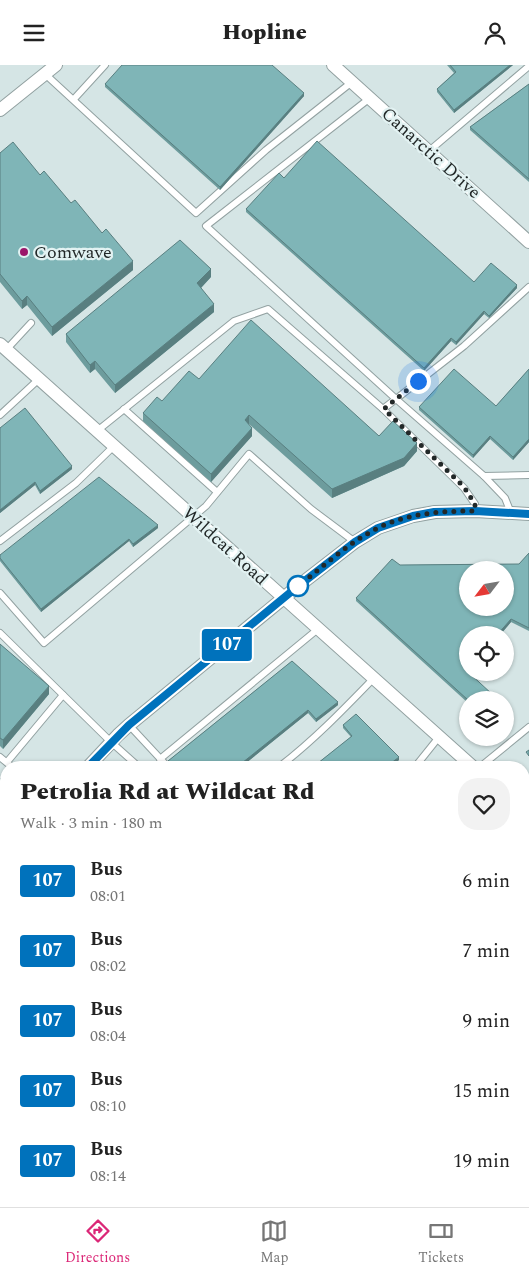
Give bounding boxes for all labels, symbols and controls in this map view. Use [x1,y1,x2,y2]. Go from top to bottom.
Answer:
text: Hopline [222,16,307,49]
icon: menu [20,19,48,47]
icon: person [481,19,509,47]
street label: Canarctic Drive [375,101,487,205]
place label: Comwave [34,239,112,266]
marker: Comwave [18,246,30,258]
your location [406,369,431,394]
street label: Wildcat Road [176,500,274,592]
north arrow [459,561,514,616]
map controls [459,561,514,746]
unlabelled marker [287,575,309,597]
button: locate [459,626,514,681]
line badge: 107 [198,629,256,661]
text: 107 [212,631,242,658]
button: layers [459,691,514,746]
text: Petrolia Rd at Wildcat Rd [20,774,315,810]
button: heart [458,778,510,830]
text: Walk · 3 min · 180 m [20,811,163,835]
text: Bus [90,855,123,884]
text: 107 [32,867,63,894]
text: 6 min [462,867,510,896]
text: 08:01 [90,884,126,908]
text: Bus [90,925,123,954]
text: 107 [32,937,63,964]
text: 7 min [462,937,510,966]
text: 08:02 [90,954,126,978]
text: Bus [90,995,123,1024]
text: 107 [32,1007,63,1034]
text: 9 min [462,1007,510,1036]
text: 08:04 [90,1024,126,1048]
text: Bus [90,1065,123,1094]
text: 107 [32,1077,63,1104]
text: 15 min [453,1077,510,1106]
text: 08:10 [90,1094,126,1118]
text: Bus [90,1135,123,1164]
text: 107 [32,1147,63,1174]
text: 19 min [453,1147,510,1176]
text: 08:14 [90,1164,126,1188]
tab: Directions [65,1217,130,1268]
tab: Map [260,1217,288,1268]
tab: Tickets [418,1217,464,1268]

